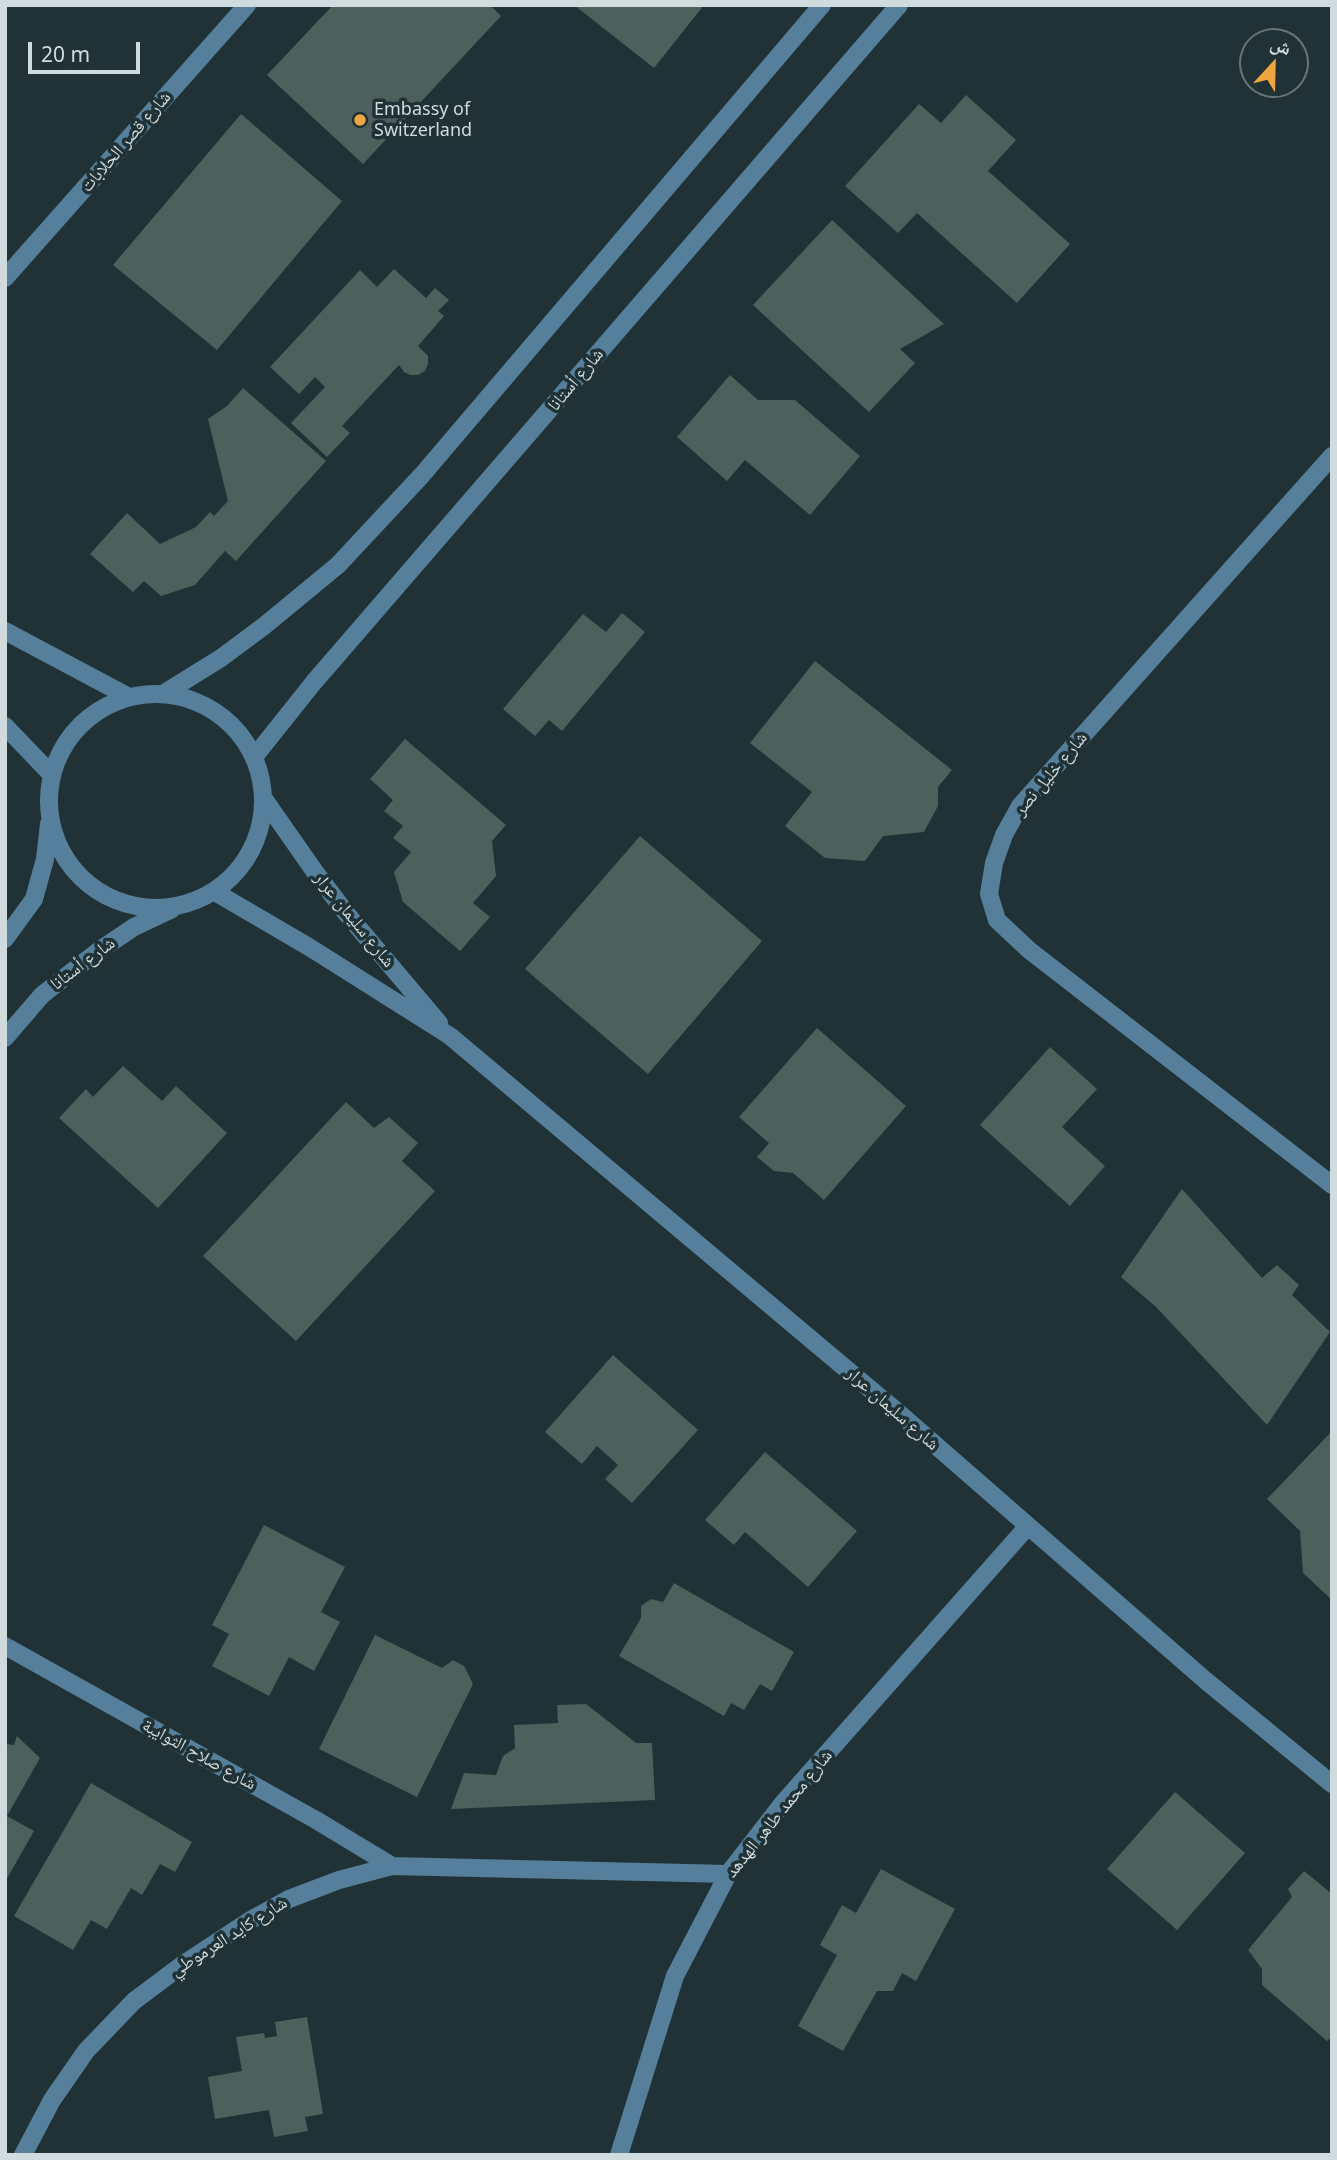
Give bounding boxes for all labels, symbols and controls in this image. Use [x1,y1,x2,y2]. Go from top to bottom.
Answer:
scale bar [32,28,144,72]
north arrow [1239,28,1309,98]
text: ش [1267,30,1295,61]
text: 20 m [41,40,90,68]
street label: شارع قصر الحلابات [76,87,176,197]
place label: Embassy of Switzerland [374,99,472,142]
marker: Embassy of Switzerland [352,112,368,128]
street label: شارع أستانا [543,344,609,416]
street label: شارع خليل نصر [1010,728,1092,820]
street label: شارع سليمان عرار [309,868,399,972]
street label: شارع أستانا [46,933,120,995]
street label: شارع سليمان عرار [841,1363,943,1455]
street label: شارع صلاح الثوايبة [138,1715,260,1795]
street label: شارع محمد طاهر الهدهد [721,1746,837,1882]
street label: شارع كايد العرموطي [166,1892,292,1982]

